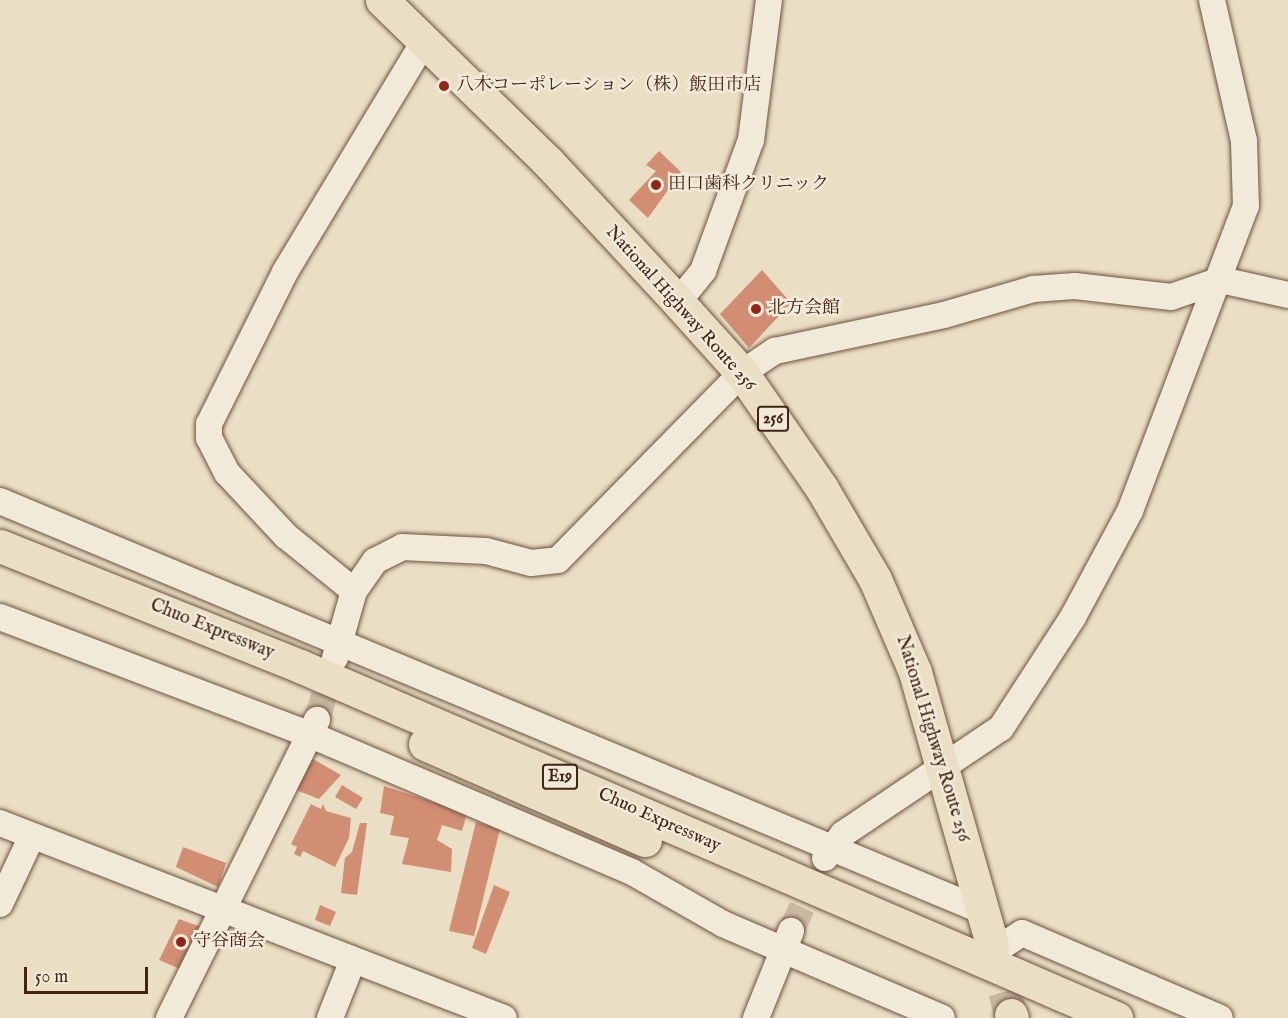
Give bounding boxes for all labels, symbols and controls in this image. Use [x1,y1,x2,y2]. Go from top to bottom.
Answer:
place label: 八木コーポレーション（株）飯田市店 [456,75,762,97]
marker: 八木コーポレーション（株）飯田市店 [437,79,451,93]
place label: 田口歯科クリニック [668,174,830,196]
marker: 田口歯科クリニック [649,178,663,192]
street label: National Highway Route 256 [600,222,760,396]
place label: 北方会館 [768,298,840,320]
marker: 北方会館 [749,302,763,316]
road number: 256 [756,406,790,432]
street label: Chuo Expressway [147,595,277,665]
street label: National Highway Route 256 [890,633,974,845]
road number: E19 [540,764,580,790]
street label: Chuo Expressway [594,784,724,858]
place label: 守谷商会 [193,931,265,953]
marker: 守谷商会 [174,935,188,949]
scale bar [27,955,152,993]
text: 50 m [35,966,68,989]

